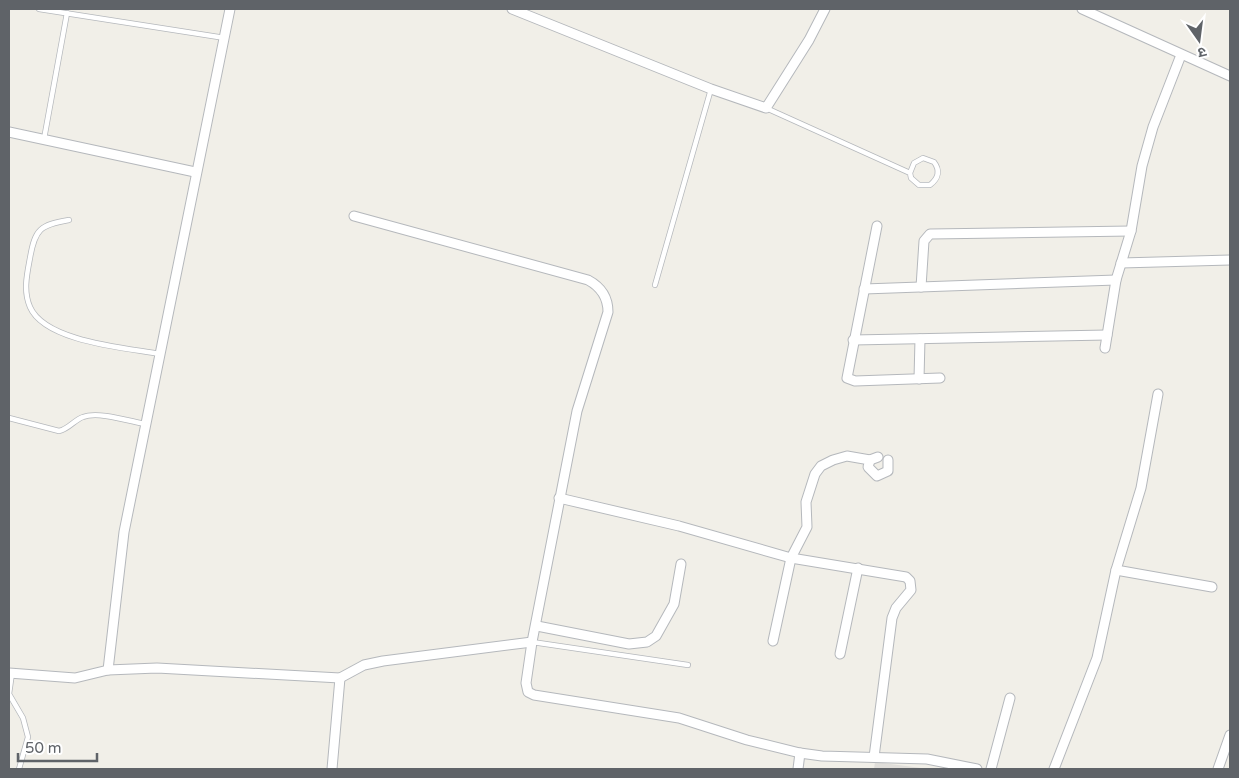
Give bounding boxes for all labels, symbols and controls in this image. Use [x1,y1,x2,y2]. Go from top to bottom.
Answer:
north arrow [1174,15,1224,65]
text: उ [1195,43,1208,62]
scale bar [18,730,96,762]
text: 50 m [25,739,62,757]

